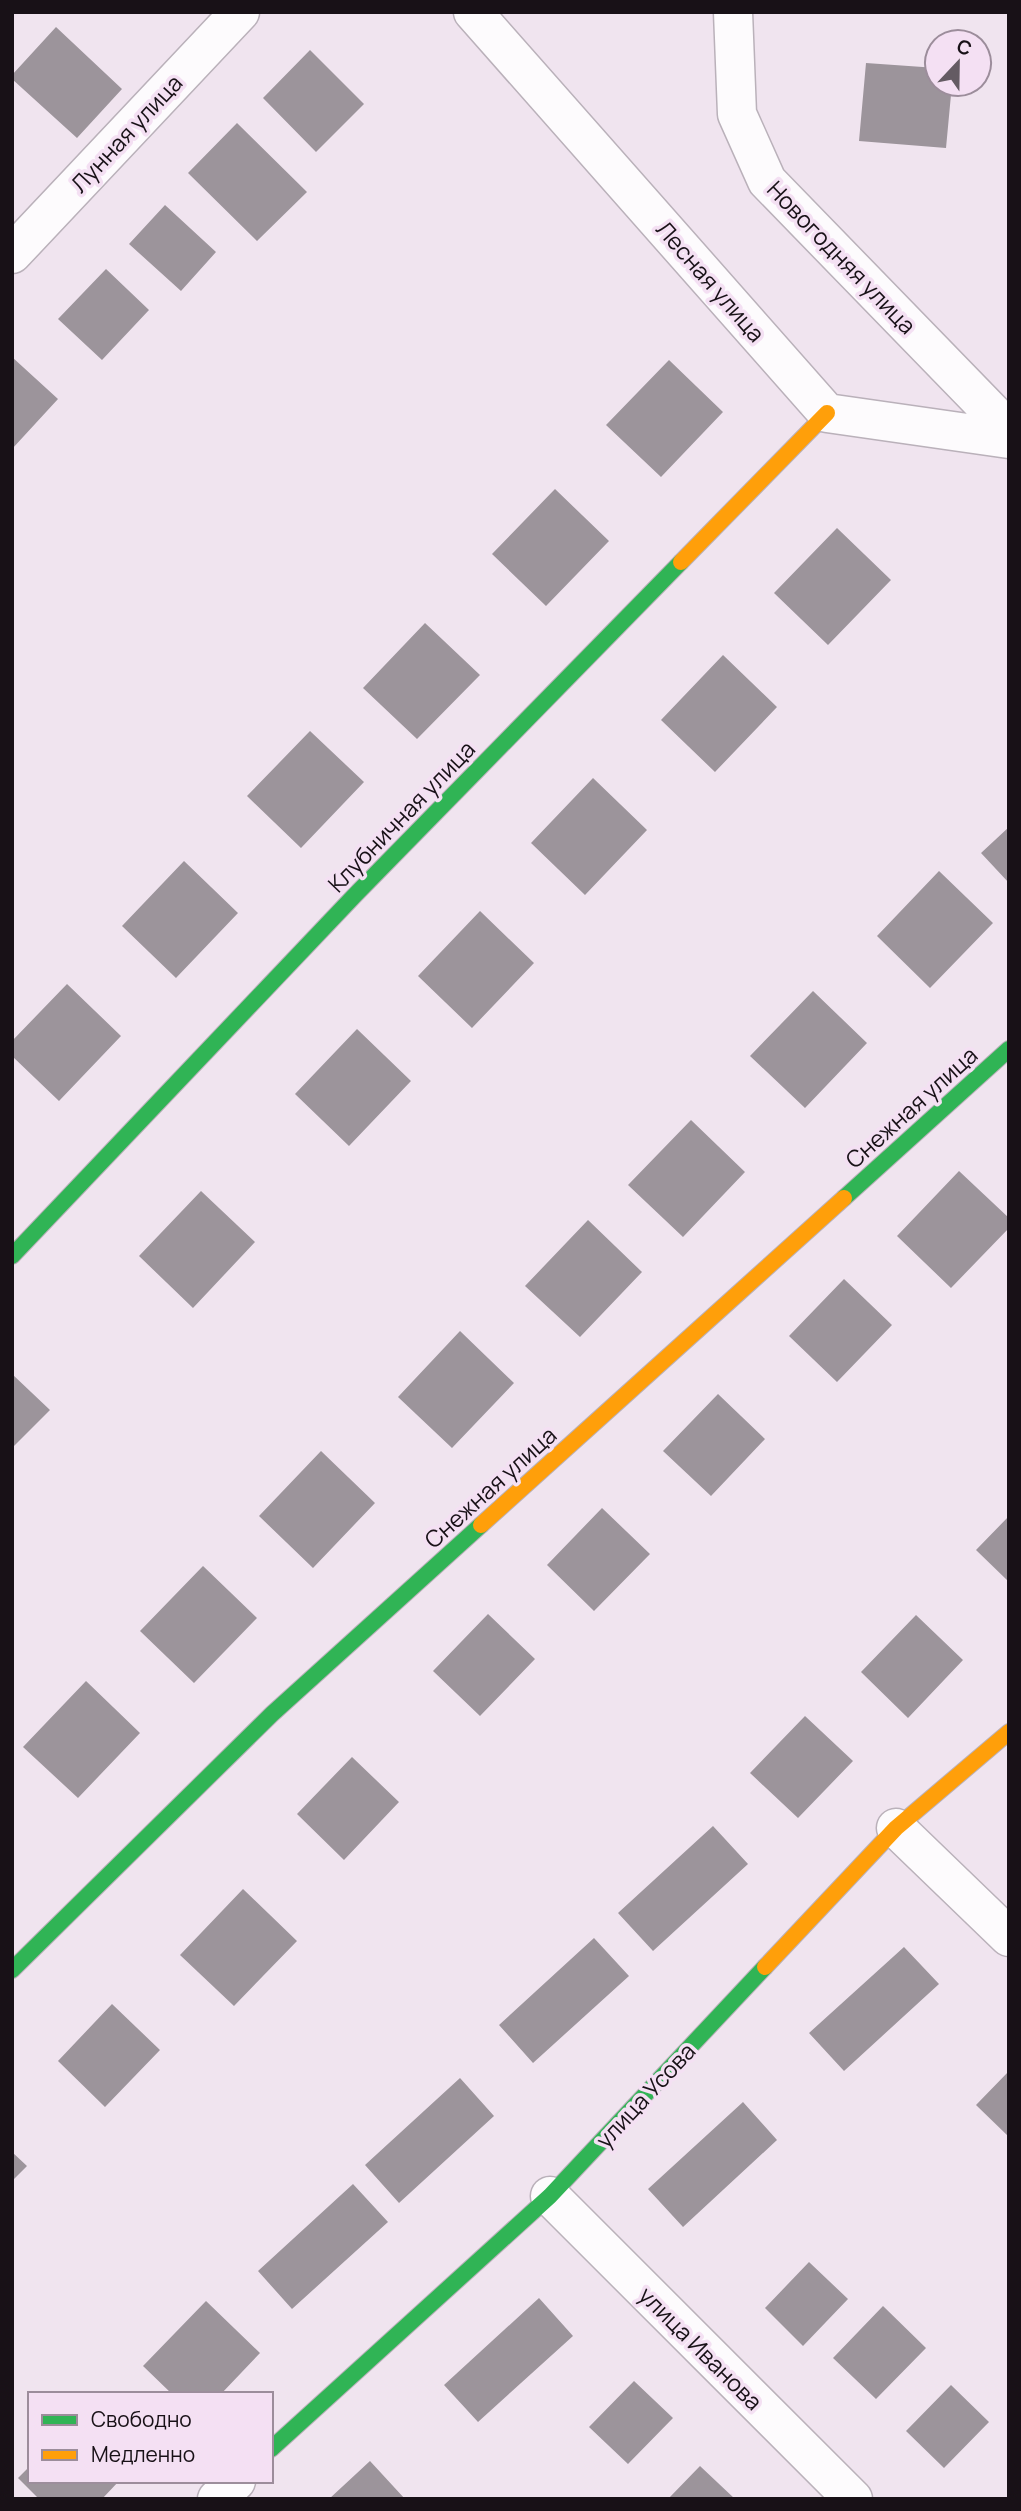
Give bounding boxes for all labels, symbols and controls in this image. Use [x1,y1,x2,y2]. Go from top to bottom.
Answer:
north arrow [923,28,993,98]
text: С [953,33,976,62]
street label: Лунная улица [63,67,189,199]
street label: Новогодняя улица [760,173,924,341]
street label: Лесная улица [649,214,773,348]
street label: Клубничная улица [320,733,482,899]
street label: Снежная улица [838,1039,984,1175]
street label: Снежная улица [417,1419,563,1555]
street label: улица Усова [588,2035,702,2155]
street label: улица Иванова [632,2279,770,2417]
legend [28,2392,273,2483]
text: Свободно [91,2405,192,2433]
text: Медленно [91,2440,195,2468]

